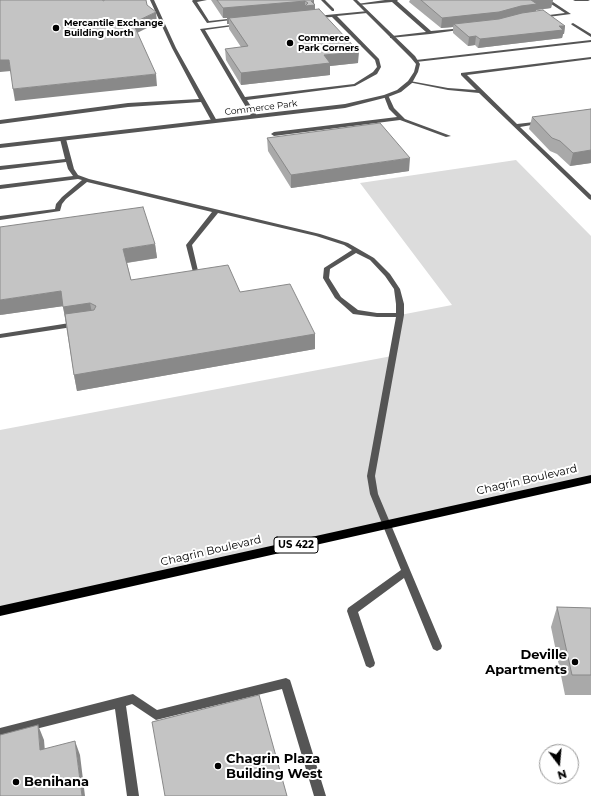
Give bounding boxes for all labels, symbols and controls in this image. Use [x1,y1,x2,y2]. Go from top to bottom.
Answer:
place label: Mercantile Exchange Building North [64,18,163,39]
marker: Mercantile Exchange Building North [51,23,61,33]
place label: Commerce Park Corners [298,33,359,54]
marker: Commerce Park Corners [285,38,295,48]
street label: Commerce Park [224,98,298,118]
street label: Chagrin Boulevard [475,462,579,498]
street label: Chagrin Boulevard [159,533,263,569]
road number: US 422 [274,537,318,553]
place label: Deville Apartments [485,647,567,678]
marker: Deville Apartments [570,657,580,667]
north arrow [539,744,579,784]
place label: Chagrin Plaza Building West [226,751,323,782]
marker: Chagrin Plaza Building West [213,761,223,771]
text: N [556,767,568,783]
place label: Benihana [24,774,89,790]
marker: Benihana [11,777,21,787]

